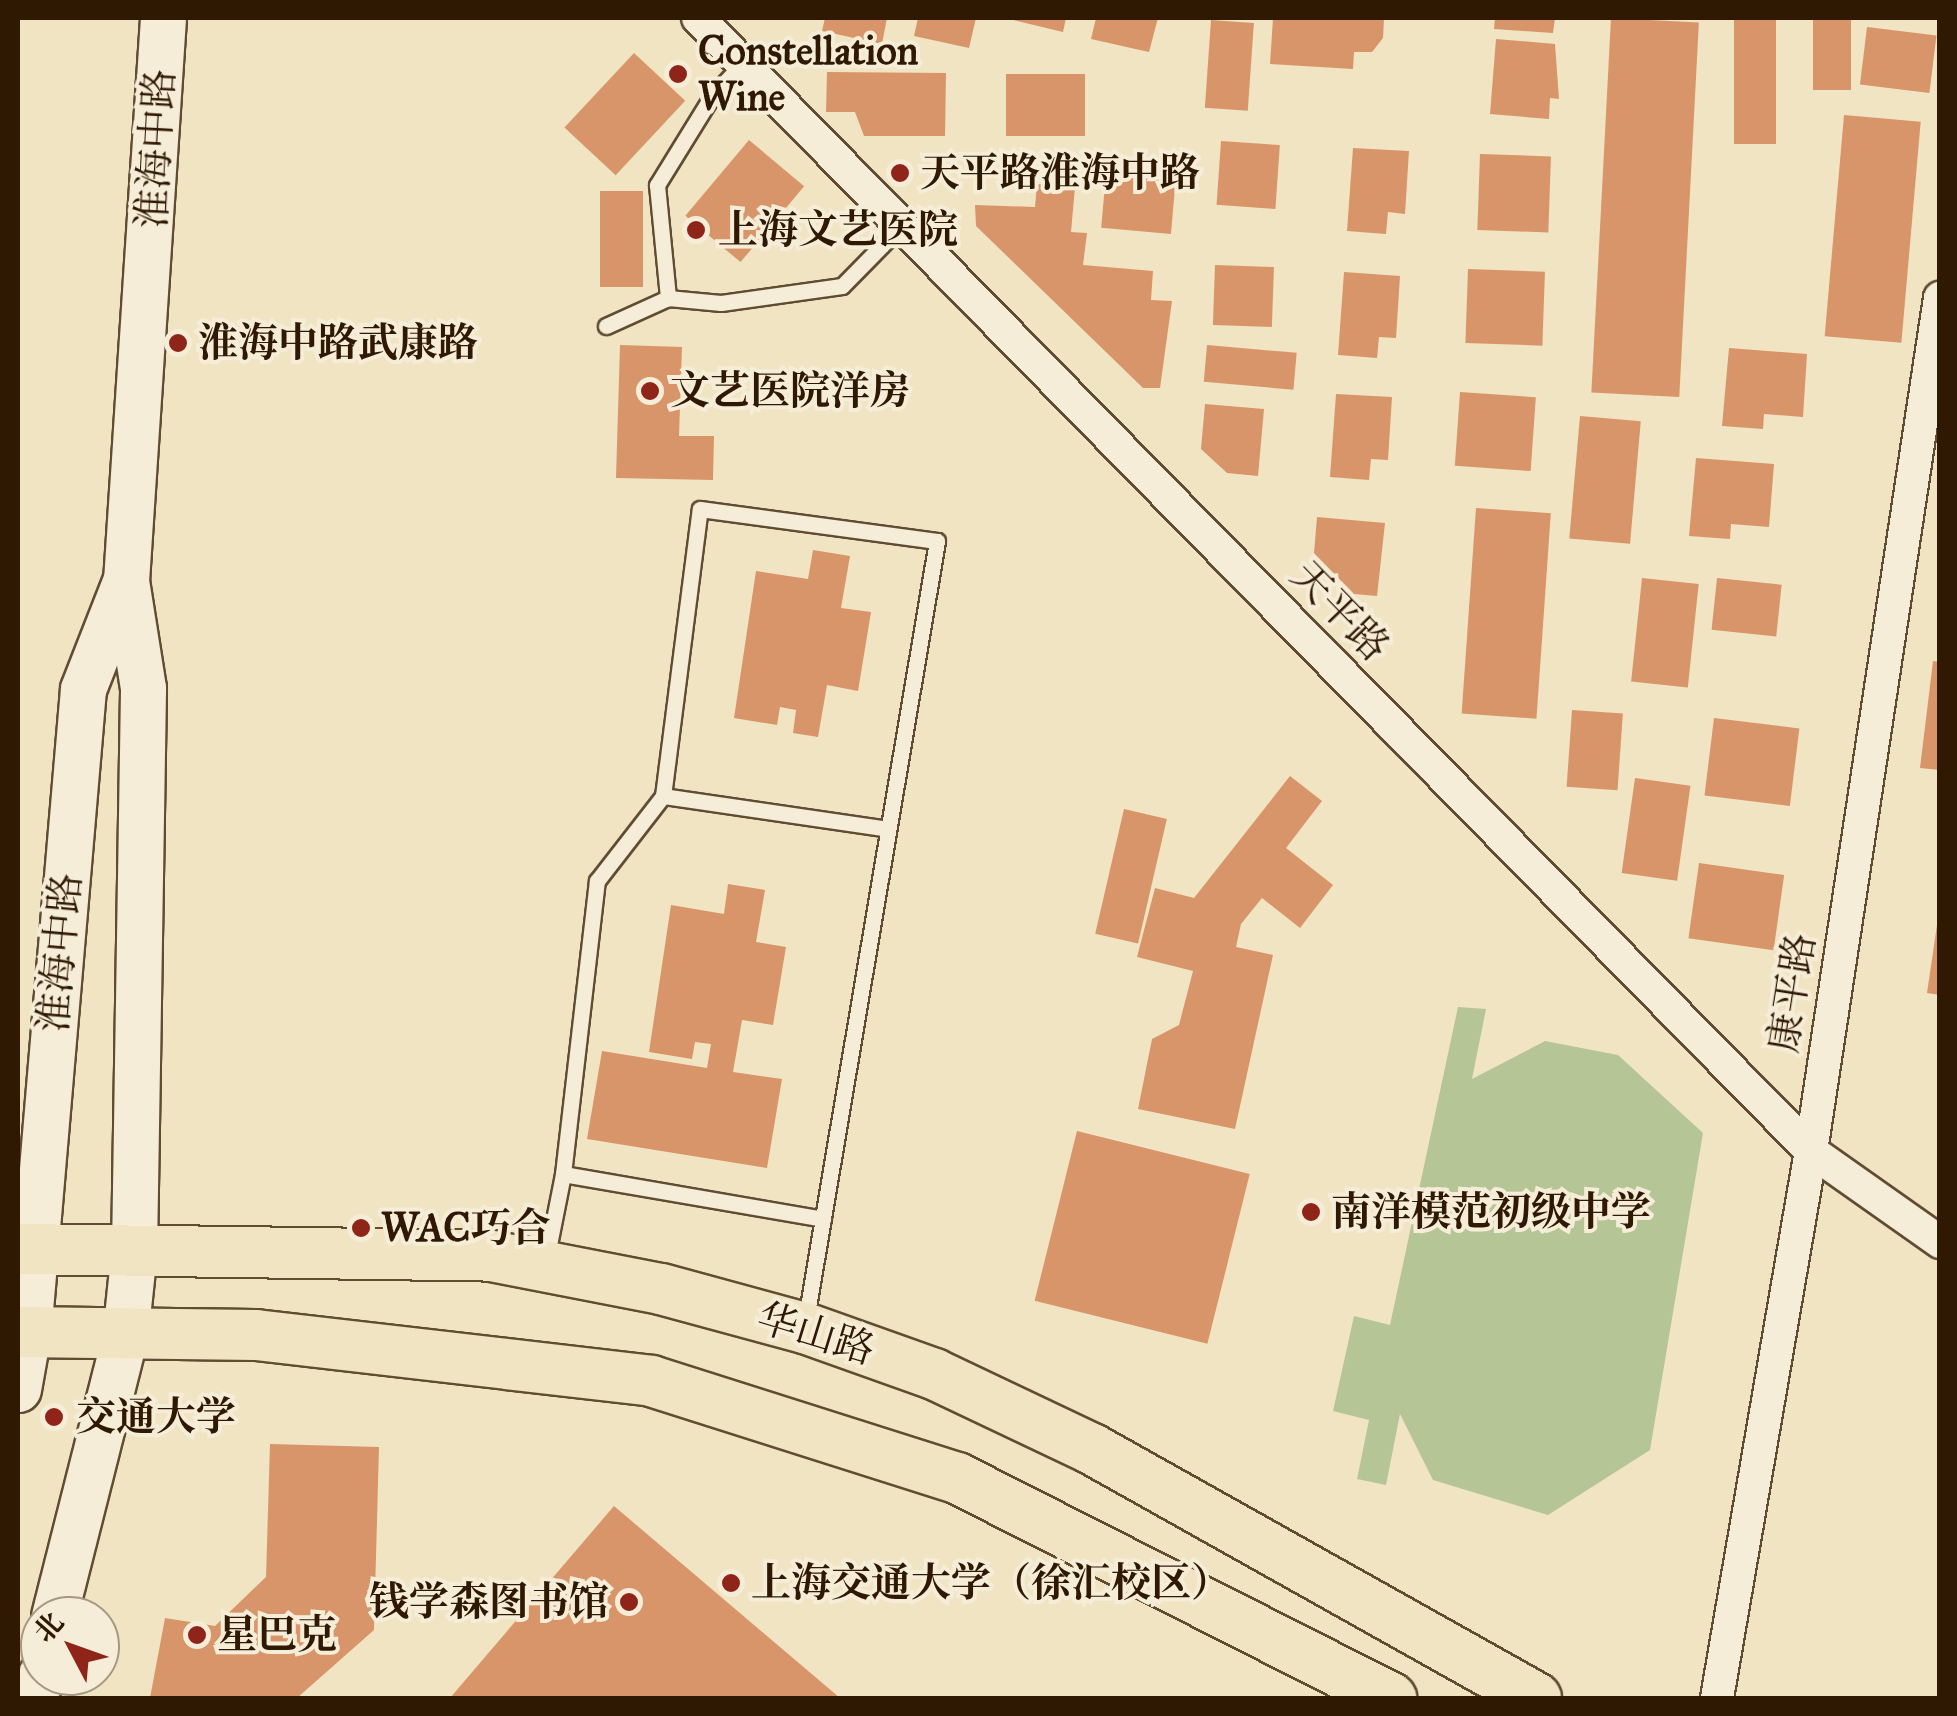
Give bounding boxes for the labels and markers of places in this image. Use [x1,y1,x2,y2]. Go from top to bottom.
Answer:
place label: Constellation Wine [698,27,918,121]
marker: Constellation Wine [667,63,689,85]
place label: 天平路淮海中路 [920,149,1200,197]
marker: 天平路淮海中路 [889,162,911,184]
place label: 上海文艺医院 [718,206,958,254]
marker: 上海文艺医院 [683,217,709,243]
place label: 淮海中路武康路 [198,319,478,367]
marker: 淮海中路武康路 [167,332,189,354]
place label: 文艺医院洋房 [670,367,910,415]
marker: 文艺医院洋房 [639,380,661,402]
place label: 南洋模范初级中学 [1331,1188,1651,1236]
marker: 南洋模范初级中学 [1300,1201,1322,1223]
place label: WAC巧合 [381,1204,551,1252]
marker: WAC巧合 [350,1217,372,1239]
place label: 交通大学 [76,1393,236,1441]
marker: 交通大学 [41,1404,67,1430]
place label: 上海交通大学（徐汇校区） [751,1559,1231,1607]
marker: 上海交通大学（徐汇校区） [720,1572,742,1594]
place label: 钱学森图书馆 [369,1578,609,1626]
marker: 钱学森图书馆 [618,1591,640,1613]
place label: 星巴克 [217,1611,337,1659]
marker: 星巴克 [186,1624,208,1646]

